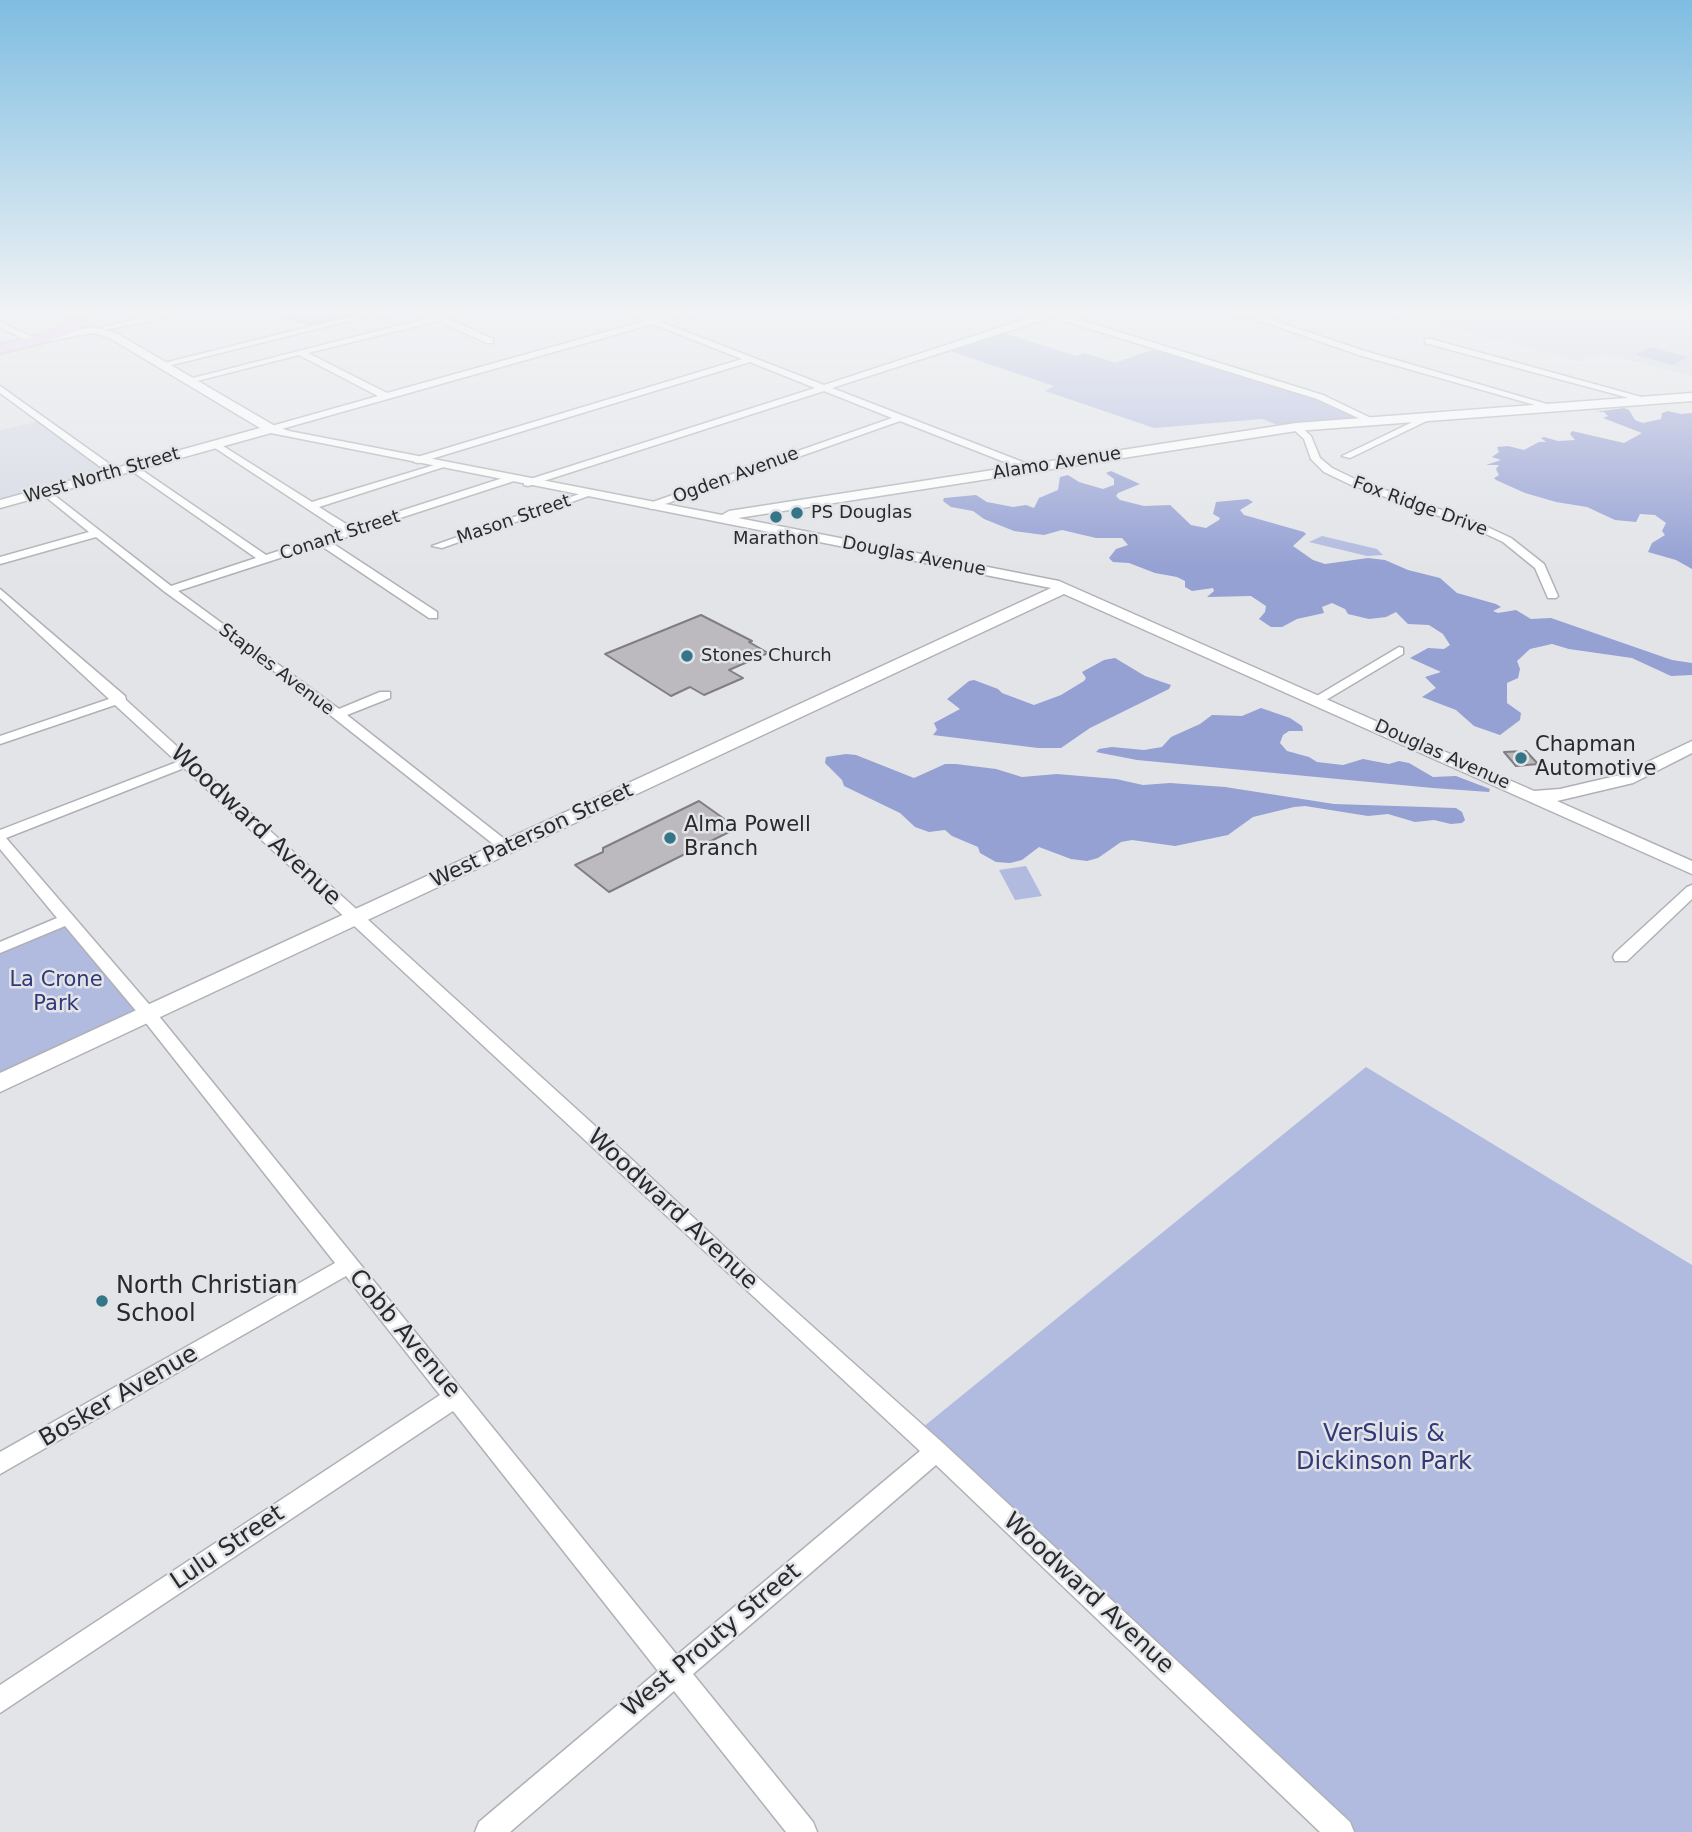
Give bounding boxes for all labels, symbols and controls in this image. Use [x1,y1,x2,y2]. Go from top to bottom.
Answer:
street label: West North Street [22,443,182,509]
street label: Ogden Avenue [670,443,802,509]
street label: Alamo Avenue [991,443,1123,485]
street label: Fox Ridge Drive [1350,473,1490,541]
street label: Mason Street [454,490,574,550]
place label: PS Douglas [811,502,912,524]
marker: PS Douglas [789,505,805,521]
street label: Conant Street [277,506,403,566]
marker: Marathon [768,509,784,525]
place label: Marathon [733,528,819,550]
street label: Douglas Avenue [840,532,988,582]
street label: Staples Avenue [214,620,338,720]
place label: Stones Church [701,645,832,667]
marker: Stones Church [679,648,695,664]
street label: Douglas Avenue [1371,716,1513,794]
place label: Chapman Automotive [1535,733,1656,783]
street label: Woodward Avenue [164,740,346,912]
marker: Chapman Automotive [1513,750,1529,766]
street label: West Paterson Street [427,778,637,894]
place label: Alma Powell Branch [684,813,811,863]
marker: Alma Powell Branch [662,830,678,846]
park label: La Crone Park [9,968,103,1018]
street label: Woodward Avenue [581,1124,763,1296]
street label: Cobb Avenue [342,1264,466,1404]
place label: North Christian School [116,1273,298,1329]
marker: North Christian School [94,1293,110,1309]
street label: Bosker Avenue [35,1340,203,1454]
park label: VerSluis & Dickinson Park [1296,1421,1472,1477]
street label: Lulu Street [166,1500,290,1596]
street label: Woodward Avenue [997,1508,1179,1680]
street label: West Prouty Street [617,1558,807,1724]

